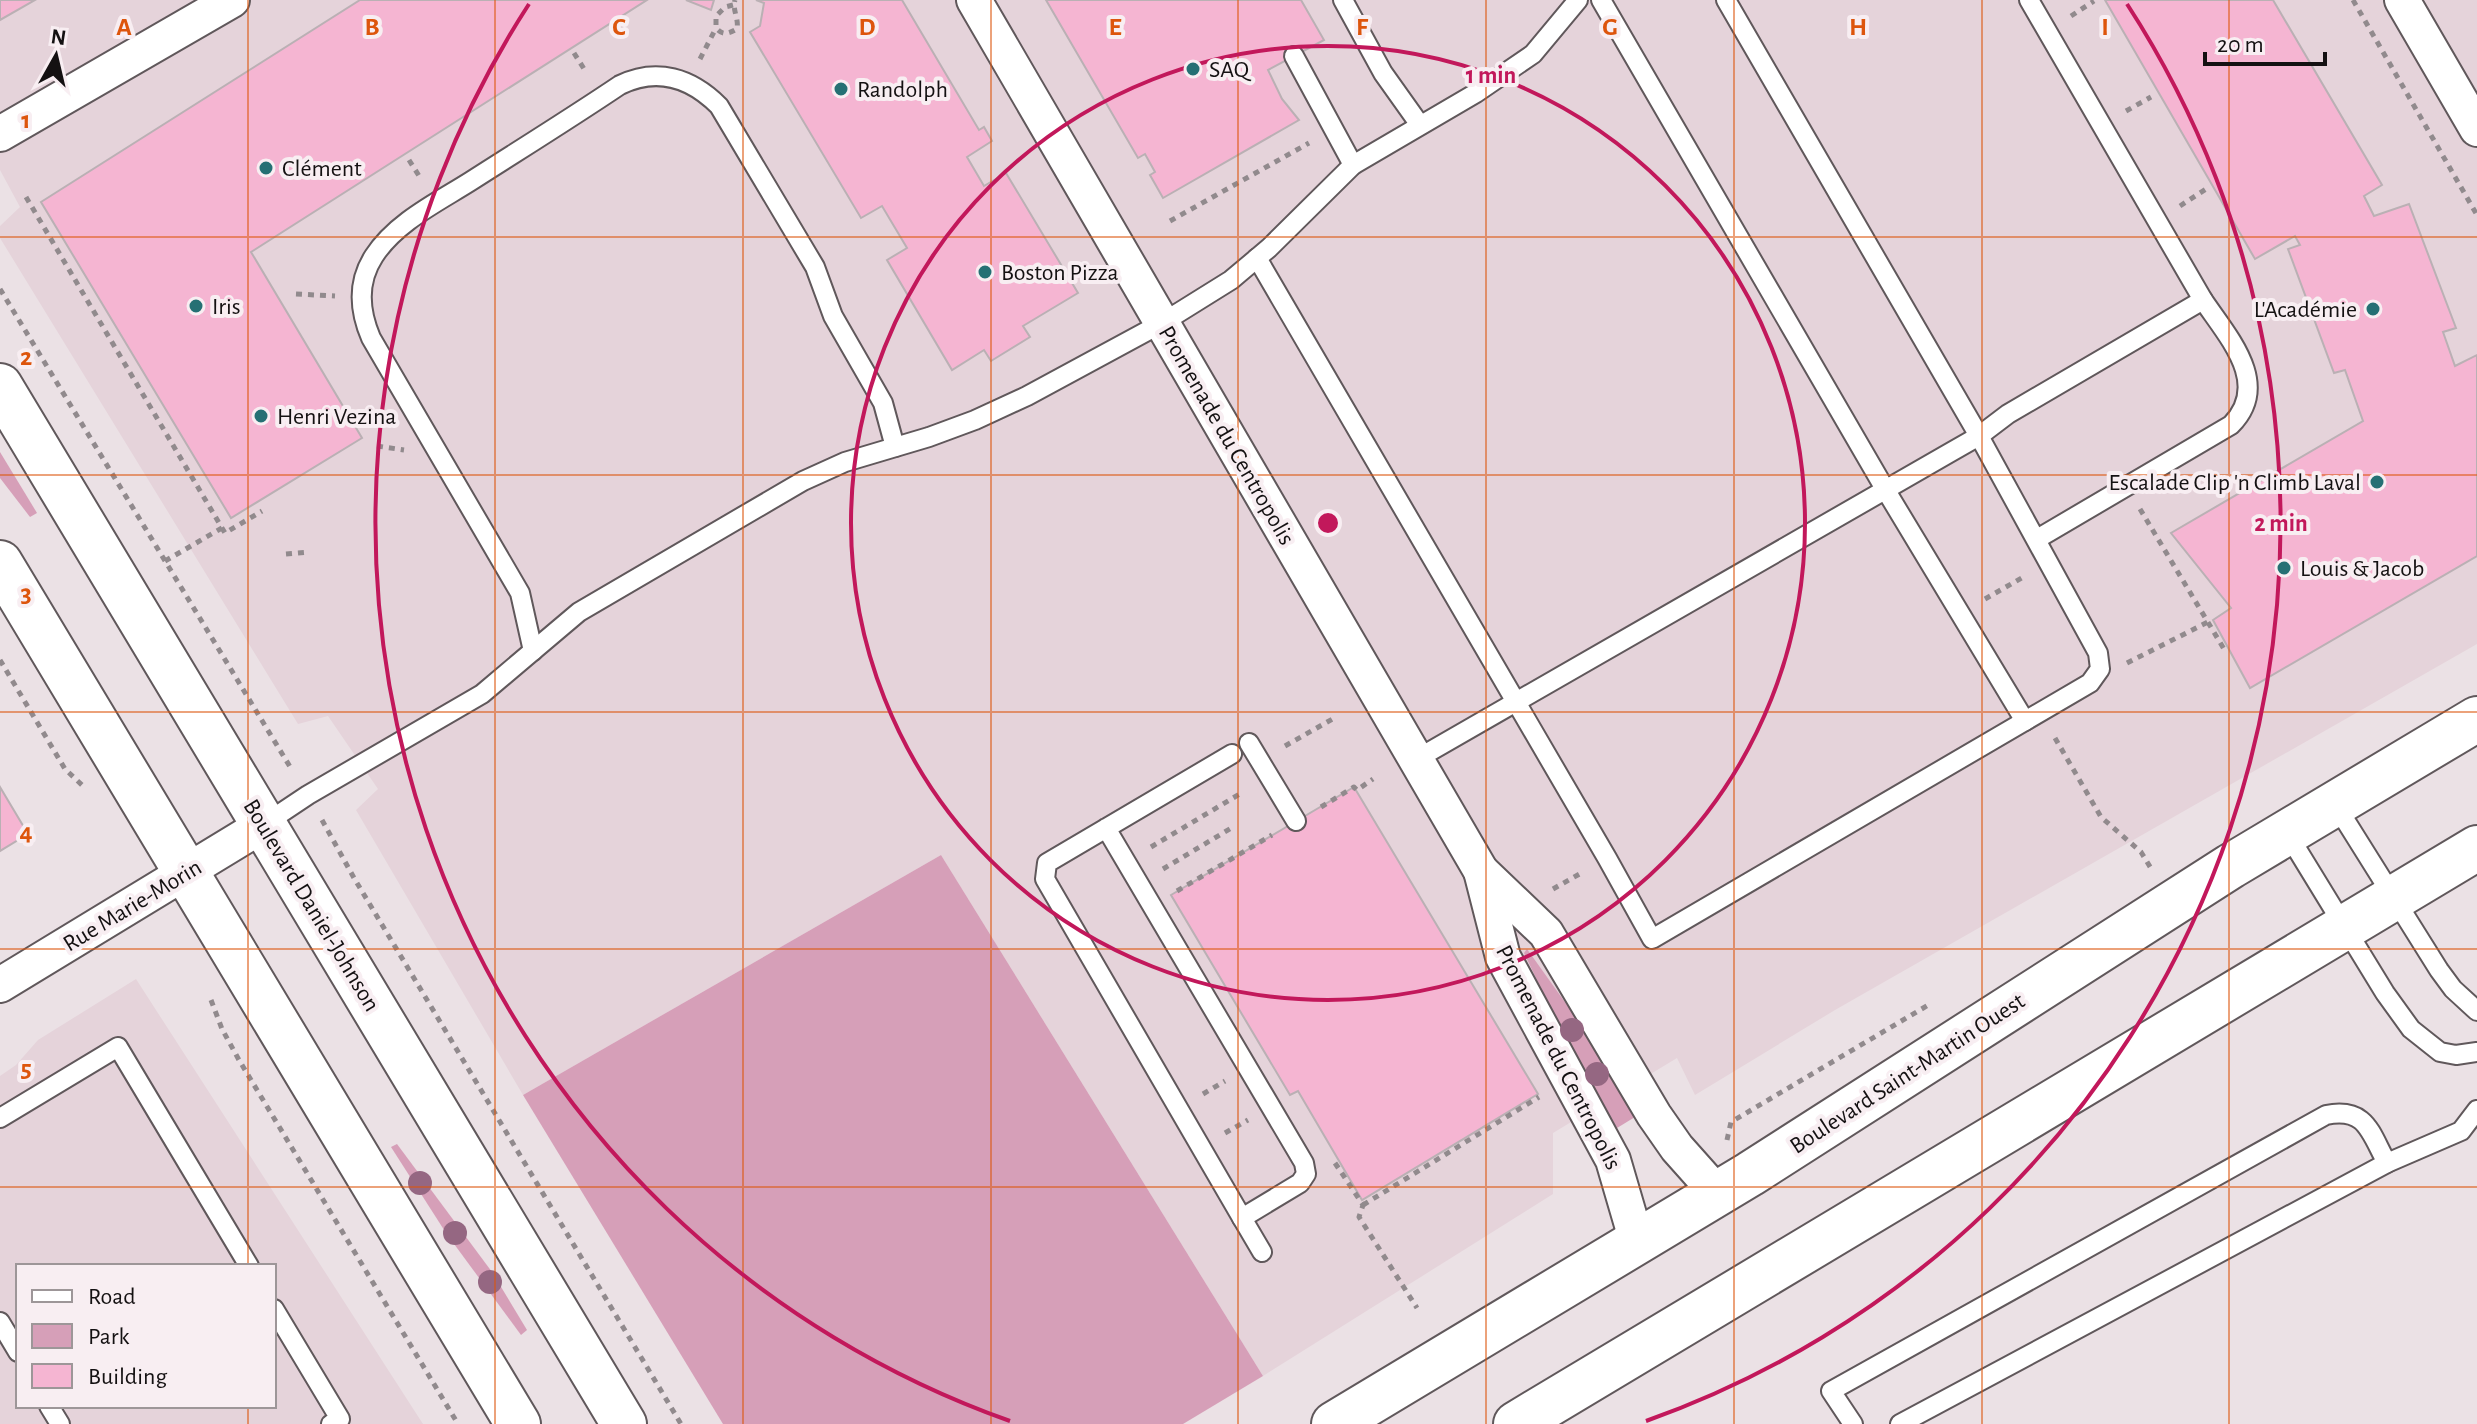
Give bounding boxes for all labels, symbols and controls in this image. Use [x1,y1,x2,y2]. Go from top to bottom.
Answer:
text: A [116,14,132,40]
text: B [364,14,380,40]
text: C [612,14,626,40]
text: D [858,14,876,40]
text: E [1108,14,1122,40]
text: F [1356,14,1369,40]
text: G [1602,14,1618,40]
text: H [1849,14,1867,40]
text: I [2101,14,2109,40]
north arrow [16,16,96,96]
scale bar [2205,16,2325,66]
text: N [50,25,68,49]
text: 20 m [2217,33,2264,57]
place label: SAQ [1209,58,1252,82]
marker: SAQ [1184,60,1202,78]
text: 1 min [1466,64,1516,88]
place label: Randolph [857,78,948,102]
marker: Randolph [832,80,850,98]
text: 1 [21,107,31,133]
place label: Clément [282,157,362,181]
marker: Clément [257,159,275,177]
place label: Boston Pizza [1001,261,1119,285]
marker: Boston Pizza [976,263,994,281]
place label: Iris [212,295,241,319]
marker: Iris [187,297,205,315]
place label: L'Académie [2254,298,2357,322]
marker: L'Académie [2364,300,2382,318]
street label: Promenade du Centropolis [1154,322,1299,549]
text: 2 [20,344,32,370]
place label: Henri Vezina [277,405,396,429]
marker: Henri Vezina [252,407,270,425]
place label: Escalade Clip 'n Climb Laval [2109,471,2361,495]
marker: Escalade Clip 'n Climb Laval [2368,473,2386,491]
centre of rings [1314,509,1342,537]
text: 2 min [2254,512,2308,536]
place label: Louis & Jacob [2300,557,2424,581]
marker: Louis & Jacob [2275,559,2293,577]
text: 3 [20,581,32,607]
street label: Boulevard Daniel-Johnson [238,795,384,1016]
text: 4 [19,819,33,845]
street label: Rue Marie-Morin [59,855,206,957]
street label: Promenade du Centropolis [1491,941,1625,1174]
street label: Boulevard Saint-Martin Ouest [1786,989,2030,1159]
text: 5 [20,1056,32,1082]
legend [16,1264,276,1408]
text: Road [88,1285,136,1309]
text: Park [88,1325,129,1349]
text: Building [88,1365,167,1389]

